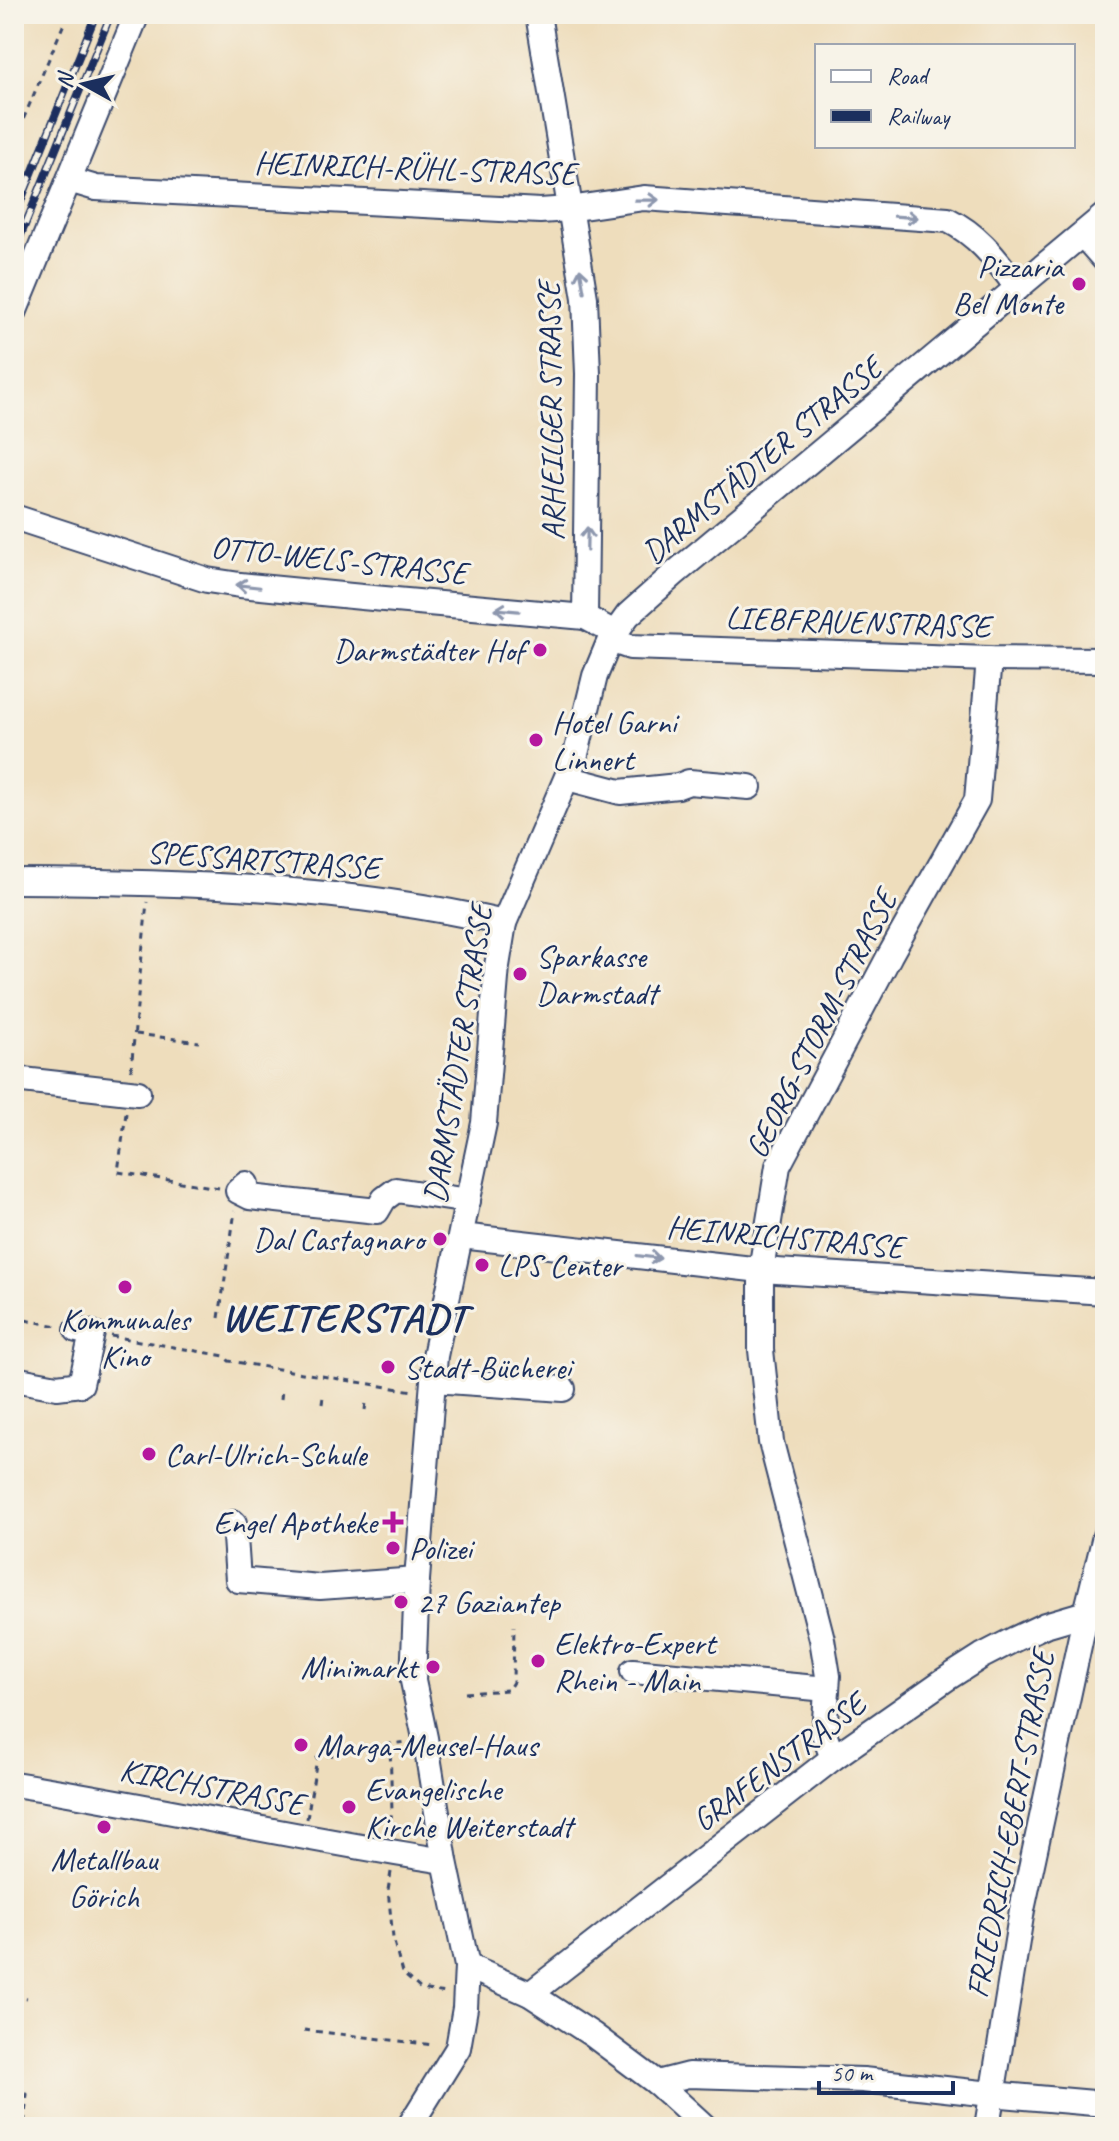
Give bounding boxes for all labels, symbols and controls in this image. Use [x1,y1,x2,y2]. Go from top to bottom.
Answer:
north arrow [44,44,124,124]
legend [815,44,1075,148]
text: Road [887,61,931,91]
text: N [50,69,80,90]
text: Railway [887,101,951,131]
street label: HEINRICH-RÜHL-STRASSE [254,142,581,194]
one-way arrow [633,192,660,208]
one-way arrow [892,210,919,225]
place label: Pizzaria Bel Monte [953,246,1066,324]
one-way arrow [573,267,588,293]
marker: Pizzaria Bel Monte [1070,275,1088,293]
street label: ARHEILGER STRASSE [528,277,574,541]
street label: DARMSTÄDTER STRASSE [633,345,894,573]
street label: OTTO-WELS-STRASSE [209,526,473,594]
one-way arrow [579,526,595,553]
one-way arrow [235,578,262,593]
street label: LIEBFRAUENSTRASSE [725,597,995,647]
one-way arrow [494,603,521,618]
place label: Darmstädter Hof [333,630,531,671]
marker: Darmstädter Hof [531,641,549,659]
place label: Hotel Garni Linnert [552,702,680,780]
marker: Hotel Garni Linnert [527,731,545,749]
street label: SPESSARTSTRASSE [145,831,385,889]
street label: GEORG-STORM-STRASSE [736,879,908,1165]
street label: DARMSTÄDTER STRASSE [414,898,503,1206]
place label: Sparkasse Darmstadt [536,936,661,1014]
marker: Sparkasse Darmstadt [511,965,529,983]
street label: HEINRICHSTRASSE [665,1206,909,1268]
place label: Dal Castagnaro [253,1219,428,1260]
marker: Dal Castagnaro [431,1230,449,1248]
place label: LPS Center [498,1245,624,1286]
one-way arrow [635,1250,662,1265]
marker: LPS Center [473,1256,491,1274]
marker: Kommunales Kino [116,1278,134,1296]
district label: WEITERSTADT [222,1293,475,1343]
place label: Kommunales Kino [60,1299,192,1377]
place label: Stadt-Bücherei [404,1347,575,1388]
marker: Stadt-Bücherei [379,1358,397,1376]
place label: Carl-Ulrich-Schule [165,1434,369,1475]
marker: Carl-Ulrich-Schule [140,1445,158,1463]
place label: Engel Apotheke [213,1502,380,1543]
marker: Engel Apotheke [384,1513,402,1531]
place label: Polizei [409,1528,476,1569]
marker: Polizei [384,1539,402,1557]
place label: 27 Gaziantep [417,1582,562,1623]
marker: 27 Gaziantep [392,1593,410,1611]
place label: Elektro-Expert Rhein - Main [554,1623,718,1701]
street label: FRIEDRICH-EBERT-STRASSE [956,1643,1065,2001]
place label: Minimarkt [301,1647,420,1688]
marker: Elektro-Expert Rhein - Main [529,1652,547,1670]
marker: Minimarkt [424,1658,442,1676]
street label: GRAFENSTRASSE [684,1681,877,1841]
place label: Marga-Meusel-Haus [317,1725,540,1766]
marker: Marga-Meusel-Haus [292,1736,310,1754]
street label: KIRCHSTRASSE [117,1749,312,1826]
place label: Evangelische Kirche Weiterstadt [365,1769,577,1847]
marker: Evangelische Kirche Weiterstadt [340,1798,358,1816]
marker: Metallbau Görich [95,1818,113,1836]
place label: Metallbau Görich [51,1839,159,1917]
scale bar [819,2045,953,2095]
text: 50 m [831,2058,874,2088]

